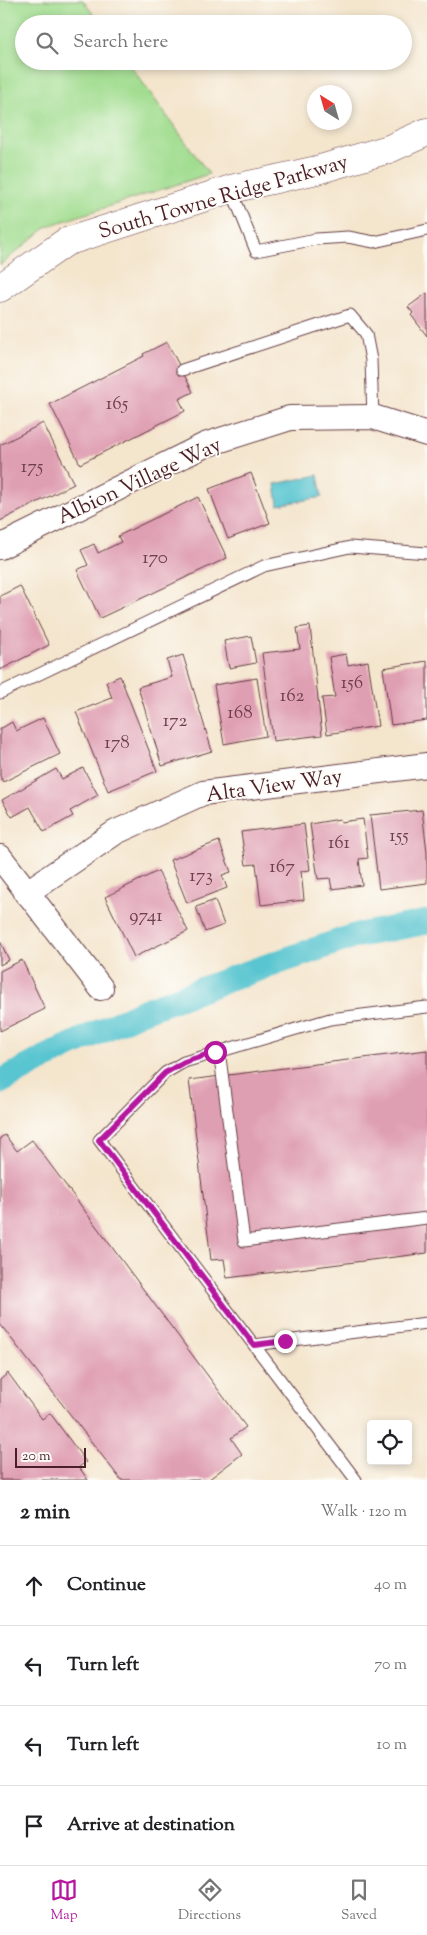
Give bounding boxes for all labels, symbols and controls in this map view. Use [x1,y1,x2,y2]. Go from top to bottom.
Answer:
search box [15,15,412,70]
icon: search [33,29,61,57]
text: Search here [73,29,168,56]
north arrow [307,85,352,130]
street label: South Towne Ridge Parkway [95,148,352,248]
house number: 165 [106,391,129,418]
street label: Albion Village Way [53,430,227,533]
house number: 175 [21,454,44,481]
house number: 170 [142,545,168,572]
house number: 156 [341,670,363,697]
house number: 162 [280,683,304,710]
house number: 168 [227,700,253,727]
house number: 172 [163,708,187,735]
house number: 178 [104,730,130,757]
street label: Alta View Way [204,763,345,811]
house number: 155 [389,823,409,850]
house number: 161 [328,830,351,857]
house number: 167 [269,854,295,881]
house number: 173 [189,863,213,890]
house number: 9741 [129,903,163,930]
route start [204,1041,227,1064]
route end [274,1330,297,1353]
map controls [367,1420,412,1465]
button: locate [367,1420,412,1465]
scale bar [15,1445,86,1468]
text: 20 m [22,1447,51,1467]
text: 2 min [20,1498,70,1528]
text: Walk · 120 m [321,1501,407,1524]
icon: ahead [20,1572,48,1600]
text: Continue [67,1572,146,1599]
text: 40 m [374,1574,407,1597]
icon: left [20,1652,48,1680]
text: Turn left [67,1652,139,1679]
text: 70 m [374,1654,407,1677]
icon: left [20,1732,48,1760]
text: Turn left [67,1732,139,1759]
text: 10 m [377,1734,407,1757]
icon: arrive [20,1812,48,1840]
text: Arrive at destination [67,1812,235,1839]
tab: Map [50,1876,78,1926]
tab: Directions [178,1876,241,1926]
tab: Saved [341,1876,377,1926]

